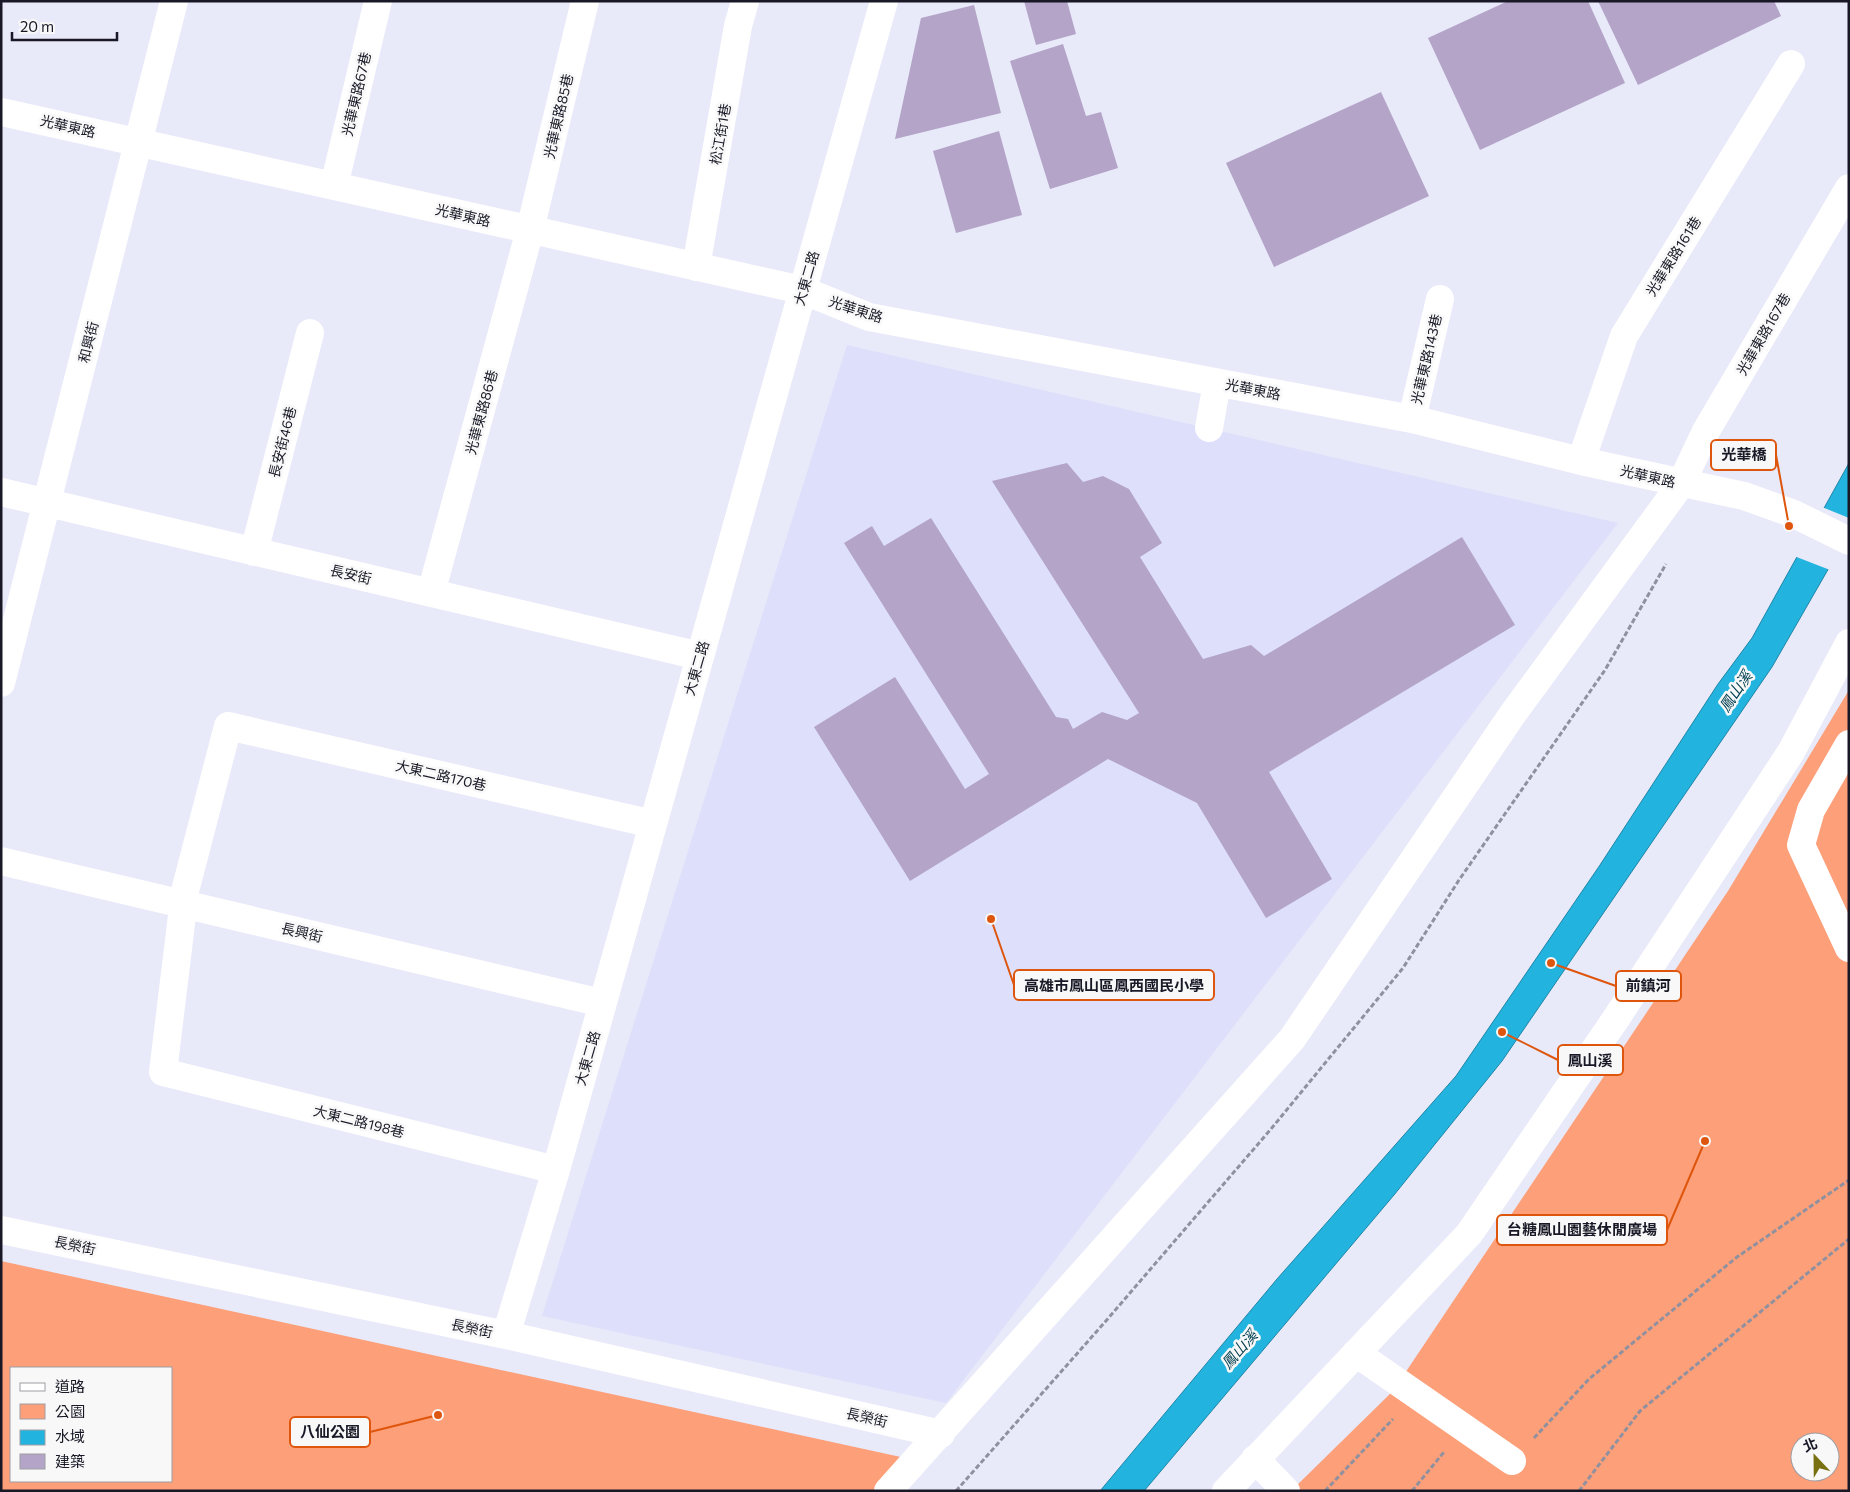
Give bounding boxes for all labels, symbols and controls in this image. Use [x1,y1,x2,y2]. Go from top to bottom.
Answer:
scale bar [12,10,118,42]
text: 20 m [20,17,54,35]
street label: 光華東路67巷 [338,50,374,138]
street label: 光華東路85巷 [540,72,576,160]
street label: 松江街1巷 [706,102,734,166]
street label: 光華東路 [39,111,97,141]
street label: 光華東路 [434,200,492,230]
street label: 光華東路161巷 [1642,213,1704,299]
street label: 大東二路 [790,249,822,307]
street label: 光華東路167巷 [1733,290,1793,378]
street label: 光華東路 [827,292,885,326]
street label: 光華東路143巷 [1407,312,1445,406]
street label: 和興街 [75,320,101,364]
street label: 光華東路86巷 [462,368,500,456]
street label: 光華東路 [1224,375,1282,403]
street label: 長安街46巷 [265,405,299,479]
callout: 光華橋 [1711,440,1776,470]
text: 光華橋 [1721,445,1767,463]
street label: 光華東路 [1619,461,1677,491]
street label: 長安街 [329,561,373,587]
street label: 大東二路 [680,639,712,697]
water label: 鳳山溪 [1715,666,1756,715]
street label: 大東二路170巷 [394,756,488,794]
street label: 長興街 [280,919,324,945]
callout: 高雄市鳳山區鳳西國民小學 [1014,970,1214,1000]
callout: 前鎮河 [1616,971,1681,1001]
text: 高雄市鳳山區鳳西國民小學 [1024,976,1204,994]
text: 前鎮河 [1625,976,1671,994]
street label: 大東二路 [571,1029,603,1087]
callout: 鳳山溪 [1558,1045,1623,1075]
text: 鳳山溪 [1567,1051,1613,1069]
street label: 大東二路198巷 [312,1102,406,1140]
callout: 台糖鳳山園藝休閒廣場 [1497,1215,1667,1245]
text: 台糖鳳山園藝休閒廣場 [1507,1220,1657,1238]
street label: 長榮街 [53,1232,97,1258]
street label: 長榮街 [450,1315,494,1341]
water label: 鳳山溪 [1217,1325,1262,1372]
legend [10,1367,172,1482]
text: 道路 [55,1377,85,1395]
text: 公園 [55,1402,85,1420]
street label: 長榮街 [845,1404,889,1430]
callout: 八仙公園 [290,1417,370,1447]
text: 八仙公園 [300,1422,360,1440]
text: 水域 [55,1427,85,1445]
north arrow [1790,1432,1840,1482]
text: 北 [1800,1434,1820,1455]
text: 建築 [55,1452,85,1470]

